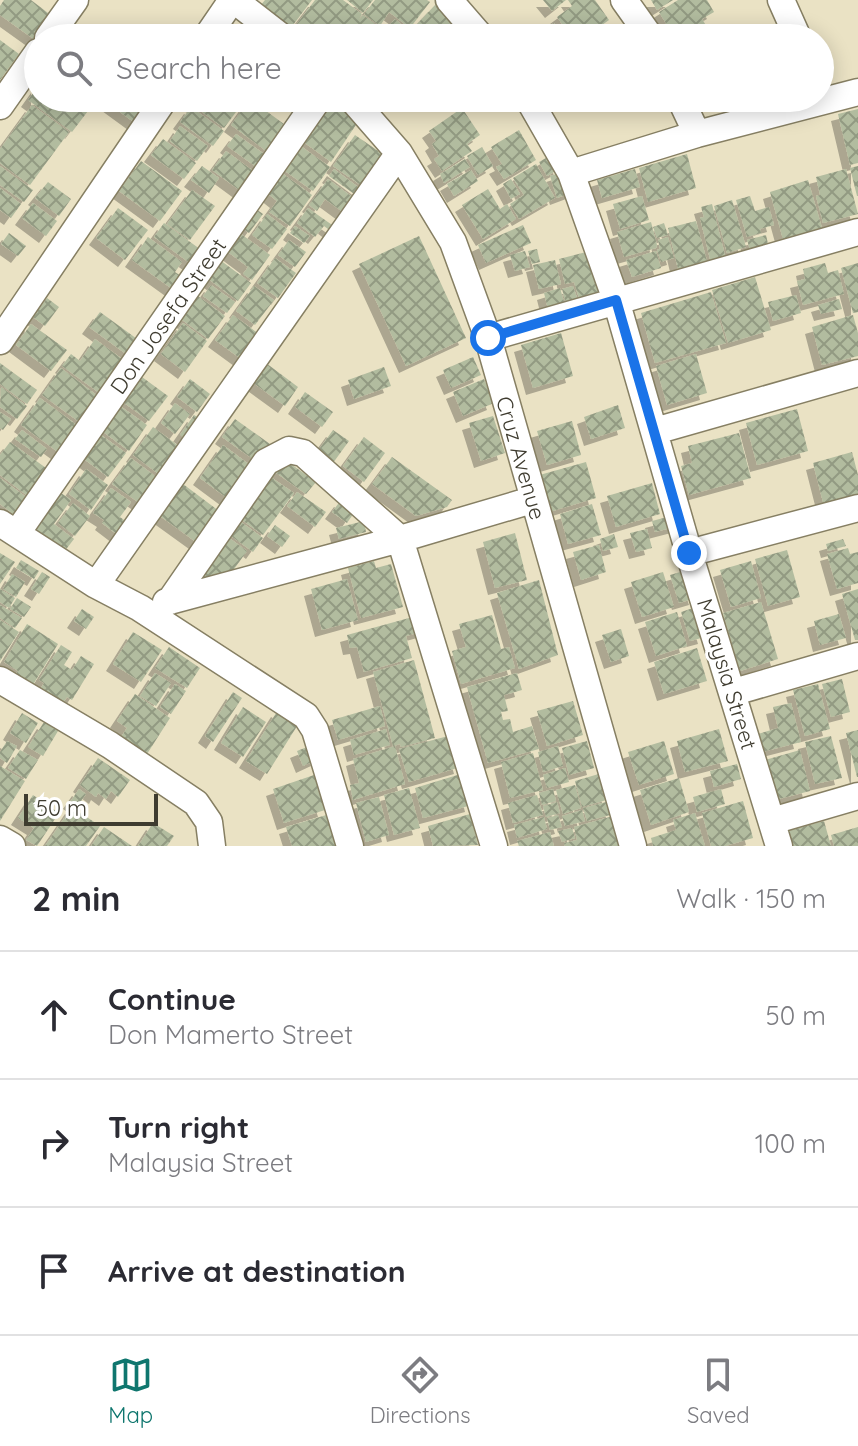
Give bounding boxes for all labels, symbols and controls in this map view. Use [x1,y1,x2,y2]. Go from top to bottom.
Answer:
search box [24,24,834,112]
icon: search [52,46,96,90]
text: Search here [116,49,282,87]
street label: Don Josefa Street [104,233,232,399]
route start [470,320,506,356]
street label: Cruz Avenue [490,393,552,523]
route end [671,535,707,571]
street label: Malaysia Street [691,595,763,753]
scale bar [24,790,158,826]
text: 50 m [36,794,87,822]
text: 2 min [32,877,121,920]
text: Walk · 150 m [676,882,826,915]
text: Continue [108,980,236,1018]
icon: ahead [32,993,76,1037]
text: 50 m [766,999,826,1032]
text: Don Mamerto Street [108,1018,353,1051]
text: Turn right [108,1108,249,1146]
icon: right [32,1121,76,1165]
text: 100 m [755,1127,826,1160]
text: Malaysia Street [108,1146,293,1179]
icon: arrive [32,1249,76,1293]
text: Arrive at destination [108,1252,406,1290]
tab: Map [108,1353,153,1429]
tab: Directions [370,1353,470,1429]
tab: Saved [687,1353,750,1429]

